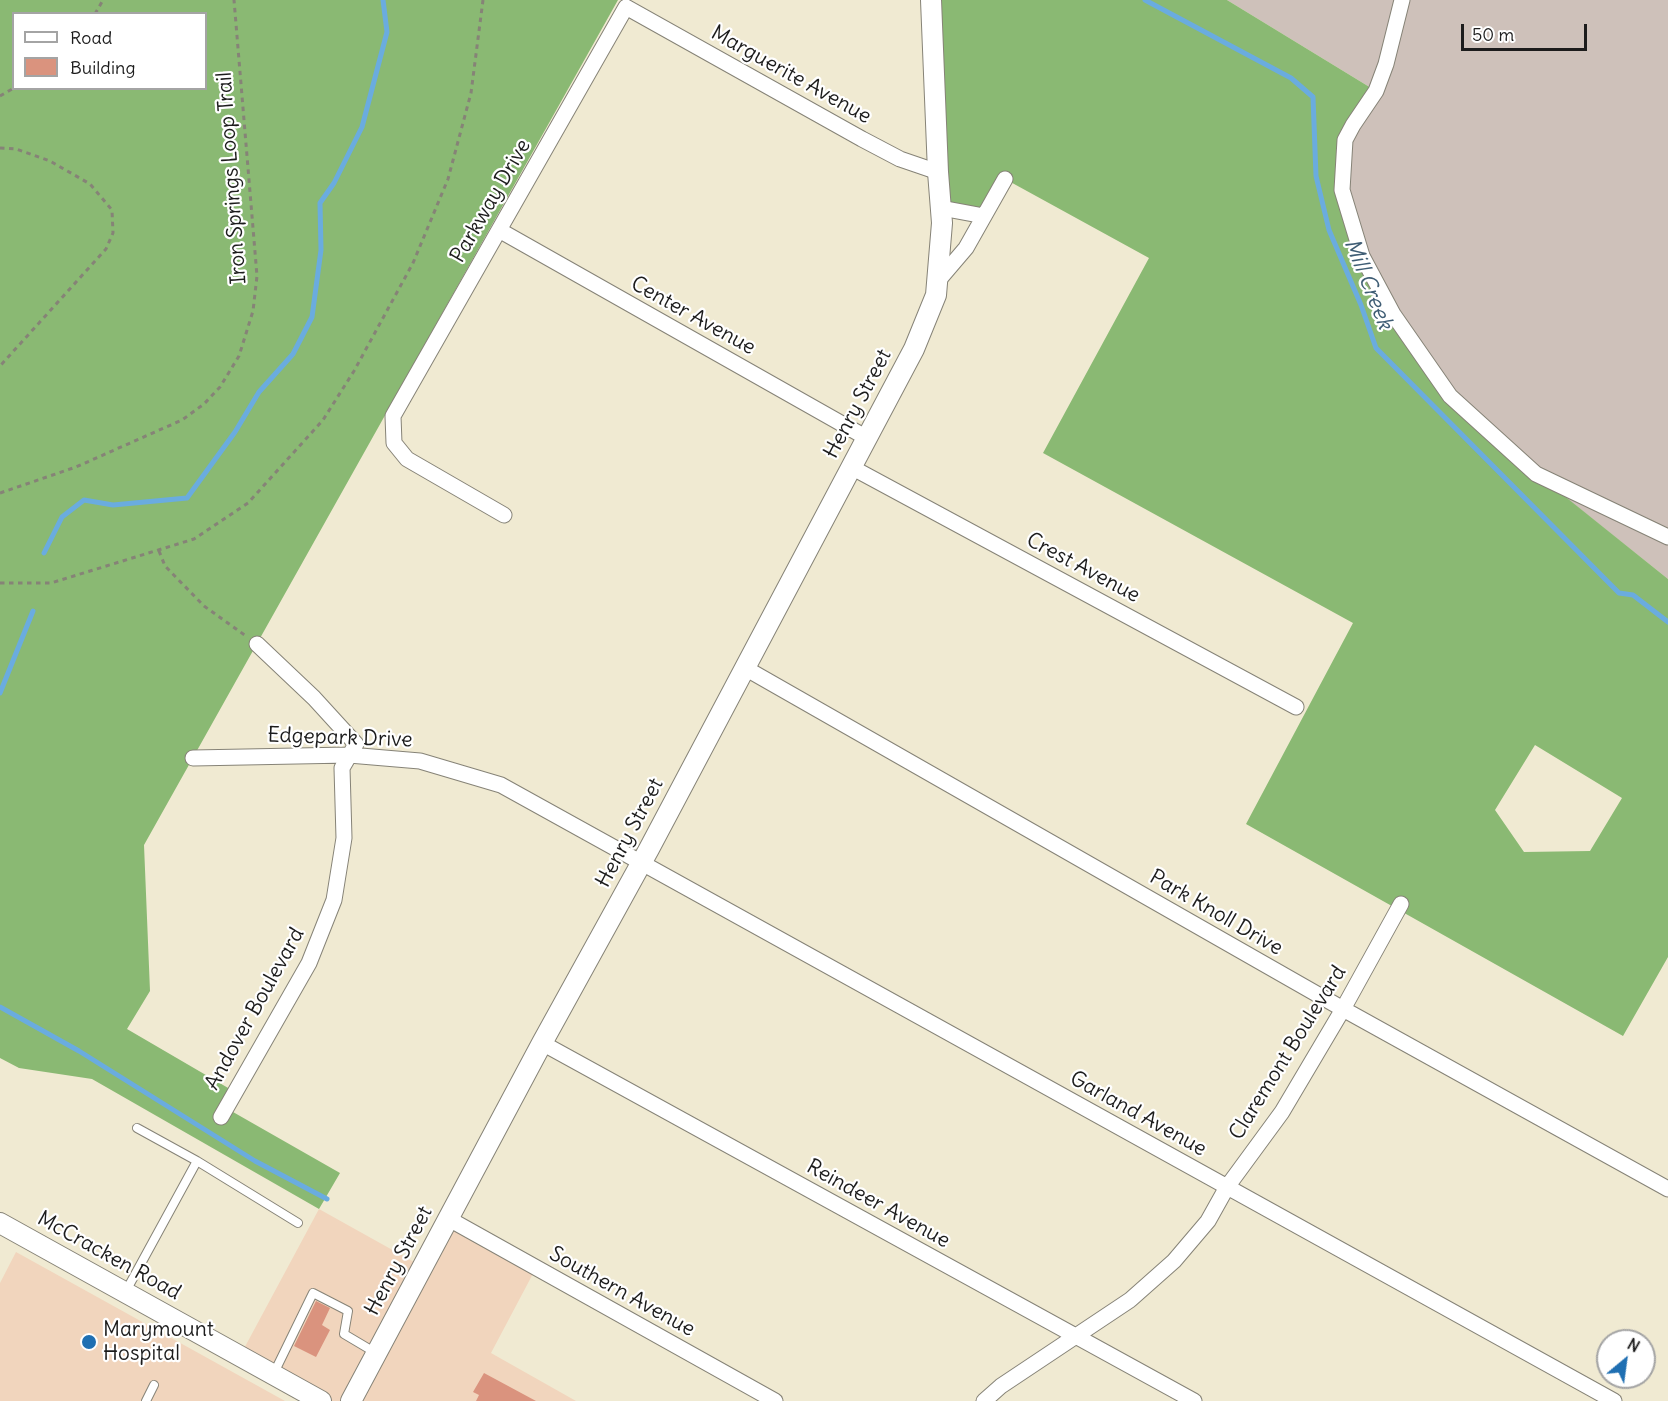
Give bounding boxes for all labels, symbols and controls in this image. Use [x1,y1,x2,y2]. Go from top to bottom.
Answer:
legend [12,12,207,90]
scale bar [1464,12,1590,50]
street label: Marguerite Avenue [707,21,875,129]
text: 50 m [1472,23,1514,46]
text: Road [70,26,112,49]
text: Building [70,56,135,79]
street label: Iron Springs Loop Trail [212,71,252,285]
street label: Parkway Drive [445,135,537,267]
water label: Mill Creek [1338,235,1398,333]
street label: Center Avenue [626,271,760,361]
street label: Henry Street [819,345,897,463]
street label: Crest Avenue [1022,528,1144,608]
street label: Edgepark Drive [267,723,413,753]
street label: Henry Street [591,774,669,892]
street label: Park Knoll Drive [1145,865,1287,961]
street label: Andover Boulevard [200,924,310,1094]
street label: Claremont Boulevard [1224,961,1352,1145]
street label: Garland Avenue [1065,1066,1211,1162]
street label: Reindeer Avenue [802,1154,954,1254]
street label: Henry Street [360,1202,438,1320]
street label: McCracken Road [33,1206,185,1306]
street label: Southern Avenue [545,1242,699,1342]
place label: Marymount Hospital [103,1317,214,1367]
north arrow [1596,1329,1656,1389]
marker: Marymount Hospital [80,1333,98,1351]
text: N [1624,1334,1643,1356]

